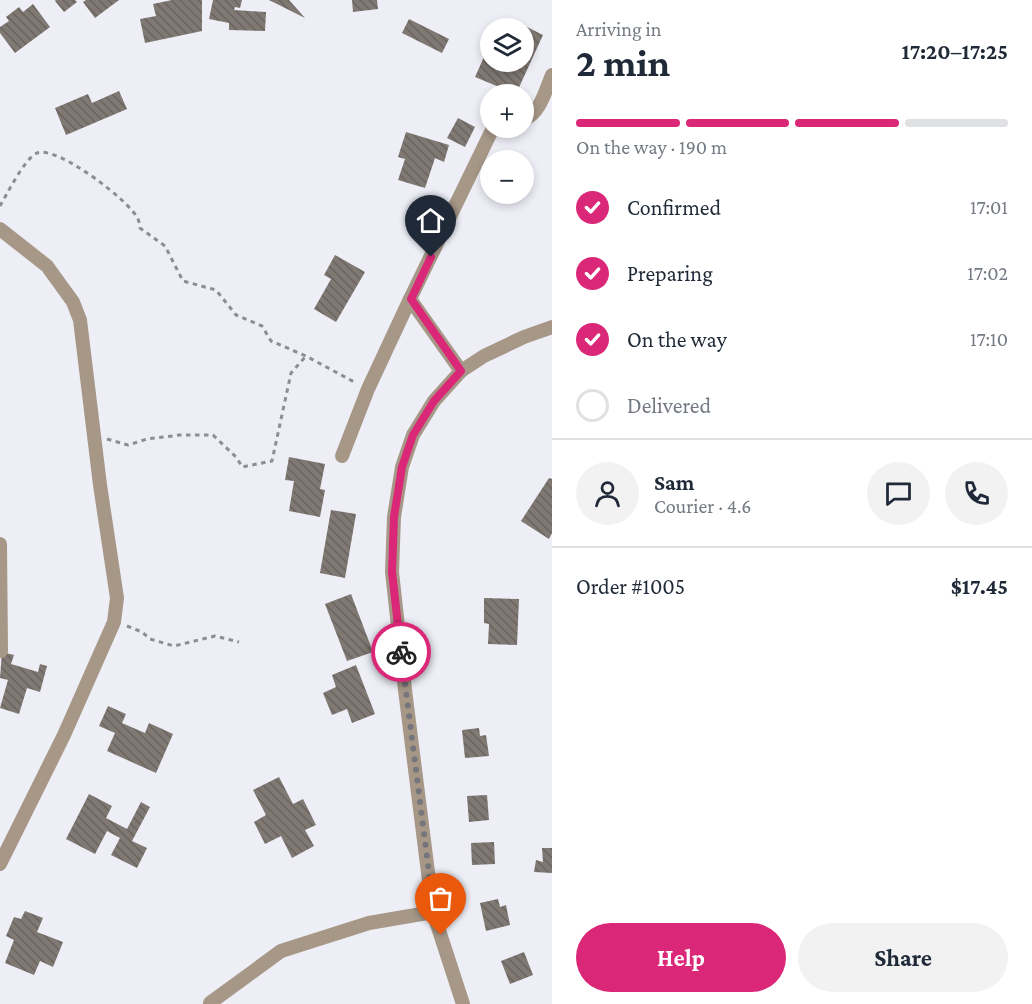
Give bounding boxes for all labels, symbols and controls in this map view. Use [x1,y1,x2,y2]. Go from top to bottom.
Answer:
map controls [480,18,534,204]
button: layers [480,18,534,72]
text: Arriving in [576,18,661,40]
text: 17:20–17:25 [902,39,1008,64]
text: 2 min [576,41,670,84]
button: + [480,84,534,138]
text: On the way · 190 m [576,136,727,158]
button: − [480,150,534,204]
icon: check [576,191,609,224]
pin [405,195,456,257]
text: Confirmed [627,195,721,220]
text: 17:01 [970,196,1008,218]
icon: home [414,204,447,237]
icon: check [576,257,609,290]
text: Preparing [627,261,713,286]
text: 17:02 [967,262,1008,284]
icon: check [576,323,609,356]
text: On the way [627,327,727,352]
text: 17:10 [970,328,1008,350]
text: Delivered [627,393,711,418]
button: person [576,462,639,525]
button: chat [867,462,930,525]
button: phone [945,462,1008,525]
text: Sam [654,470,694,495]
text: Courier · 4.6 [654,495,752,517]
text: Order #1005 [576,574,685,599]
text: $17.45 [951,574,1008,599]
courier [371,622,431,682]
icon: bike [385,636,418,669]
pin [415,873,466,935]
icon: bag [424,882,457,915]
button: Help [576,923,786,992]
button: Share [798,923,1008,992]

